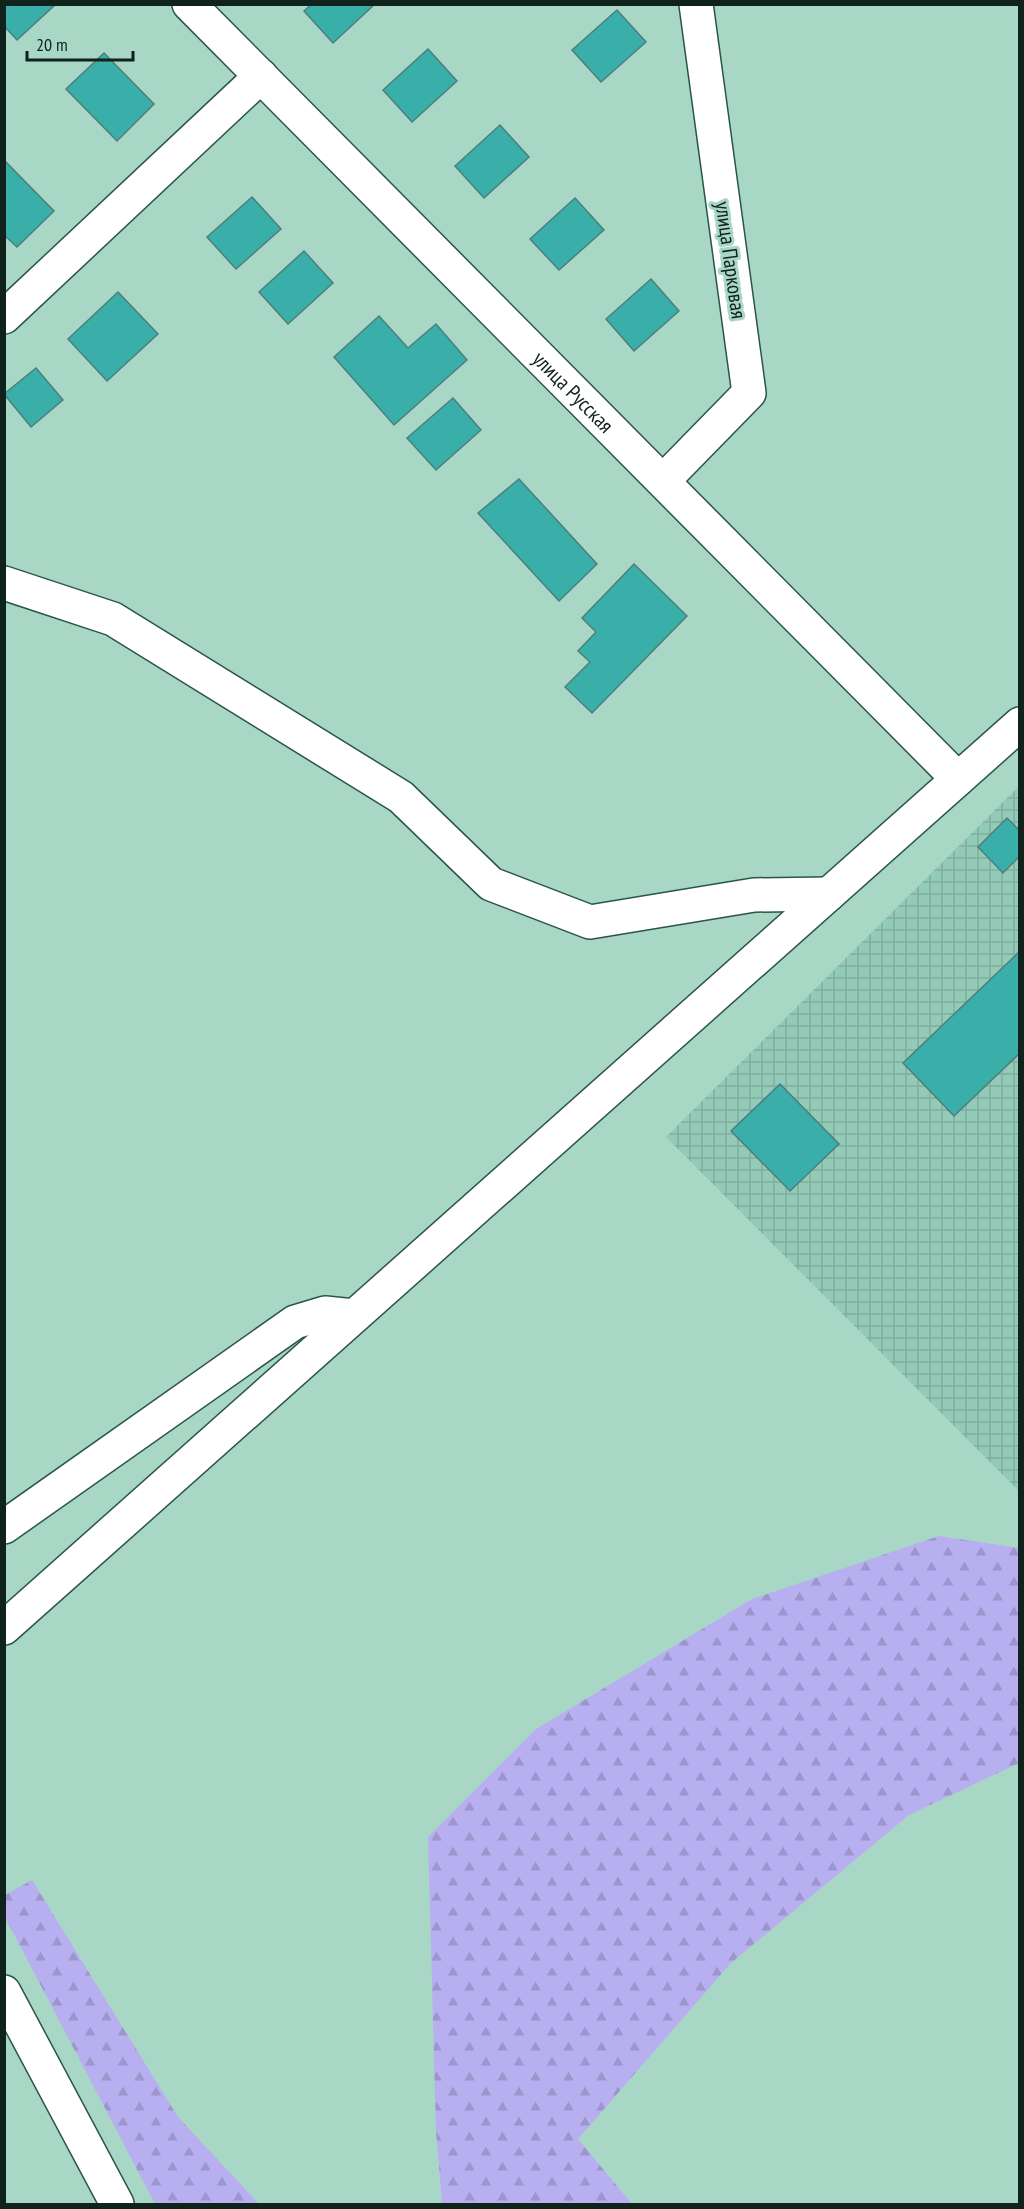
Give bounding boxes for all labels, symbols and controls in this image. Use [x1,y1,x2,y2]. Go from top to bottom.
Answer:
scale bar [27,24,134,62]
text: 20 m [36,33,68,56]
street label: улица Парковая [709,200,753,320]
street label: улица Русская [527,345,620,438]

